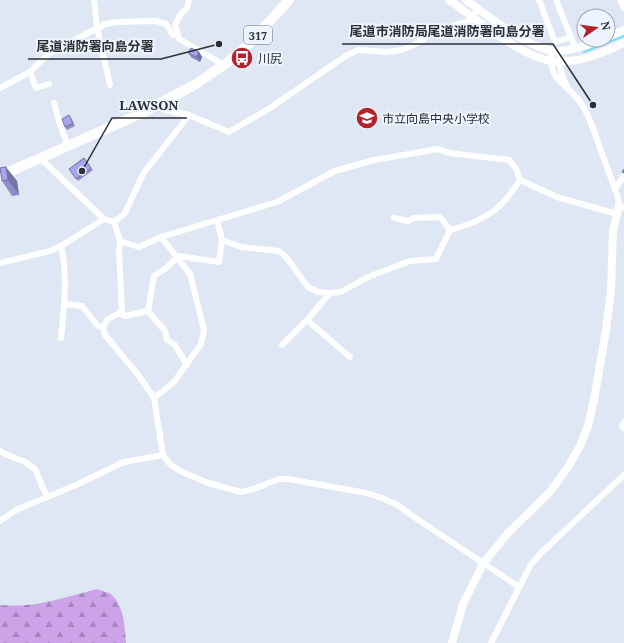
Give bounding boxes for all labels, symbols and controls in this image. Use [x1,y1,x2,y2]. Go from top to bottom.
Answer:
north arrow [576,8,616,48]
callout: 尾道市消防局尾道消防署向島分署 [342,19,553,44]
text: N [598,20,615,32]
text: 尾道市消防局尾道消防署向島分署 [349,22,545,40]
road number: 317 [244,26,272,44]
callout: 尾道消防署向島分署 [28,34,161,59]
text: 尾道消防署向島分署 [36,37,154,55]
bus stop icon: 川尻 [229,45,255,71]
place label: 川尻 [258,50,282,67]
callout: LAWSON [112,93,187,118]
text: LAWSON [119,96,179,114]
school or university icon: 市立向島中央小学校 [354,105,380,131]
place label: 市立向島中央小学校 [382,110,490,127]

